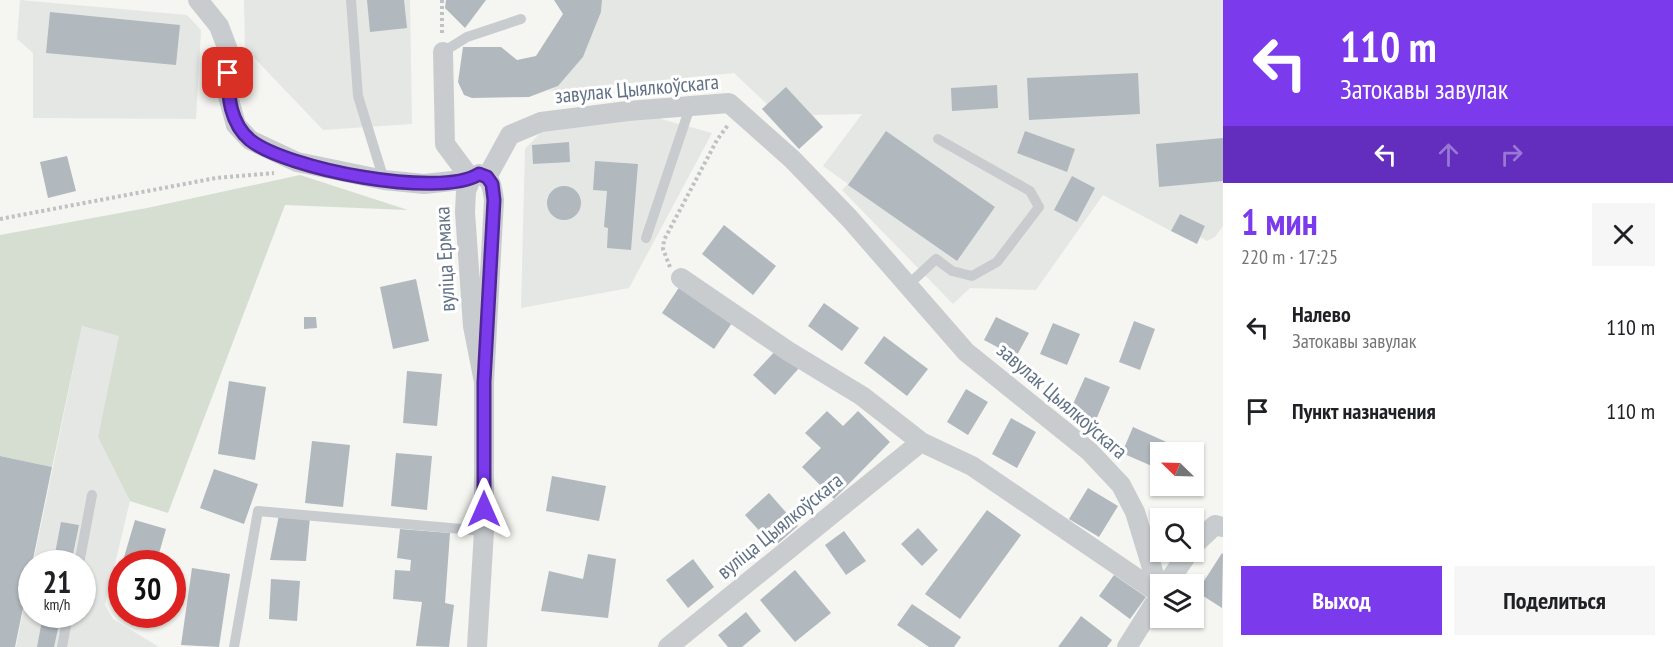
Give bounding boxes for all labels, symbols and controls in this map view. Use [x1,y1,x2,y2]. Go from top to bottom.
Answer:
text: 110 m [1340,19,1437,74]
icon: left [1241,24,1319,102]
pin [202,47,253,98]
icon: arrive [211,56,244,89]
street label: завулак Цыялкоўскага [554,68,720,109]
text: Затокавы завулак [1340,72,1508,106]
icon: left [1369,138,1402,171]
icon: ahead [1432,138,1465,171]
icon: right [1495,138,1528,171]
text: 1 мин [1241,198,1318,245]
button: close [1592,203,1655,266]
street label: вуліца Ермака [428,206,461,312]
text: 220 m · 17:25 [1241,244,1338,270]
text: Налево [1292,300,1351,328]
icon: left [1241,311,1274,344]
text: 110 m [1606,313,1655,341]
text: Затокавы завулак [1292,328,1417,354]
street label: завулак Цыялкоўскага [992,337,1133,465]
icon: arrive [1241,395,1274,428]
text: Пункт назначения [1292,397,1436,425]
text: 110 m [1606,397,1655,425]
north arrow [1150,442,1204,496]
map controls [1150,442,1204,628]
street label: вуліца Цыялкоўскага [711,467,848,585]
position arrow [452,477,516,541]
button: search [1150,508,1204,562]
speed limit sign: 30 [108,550,186,628]
text: 21 [43,562,71,601]
button: Выход [1241,566,1442,635]
button: Поделиться [1454,566,1655,635]
button: layers [1150,574,1204,628]
text: km/h [44,595,70,614]

